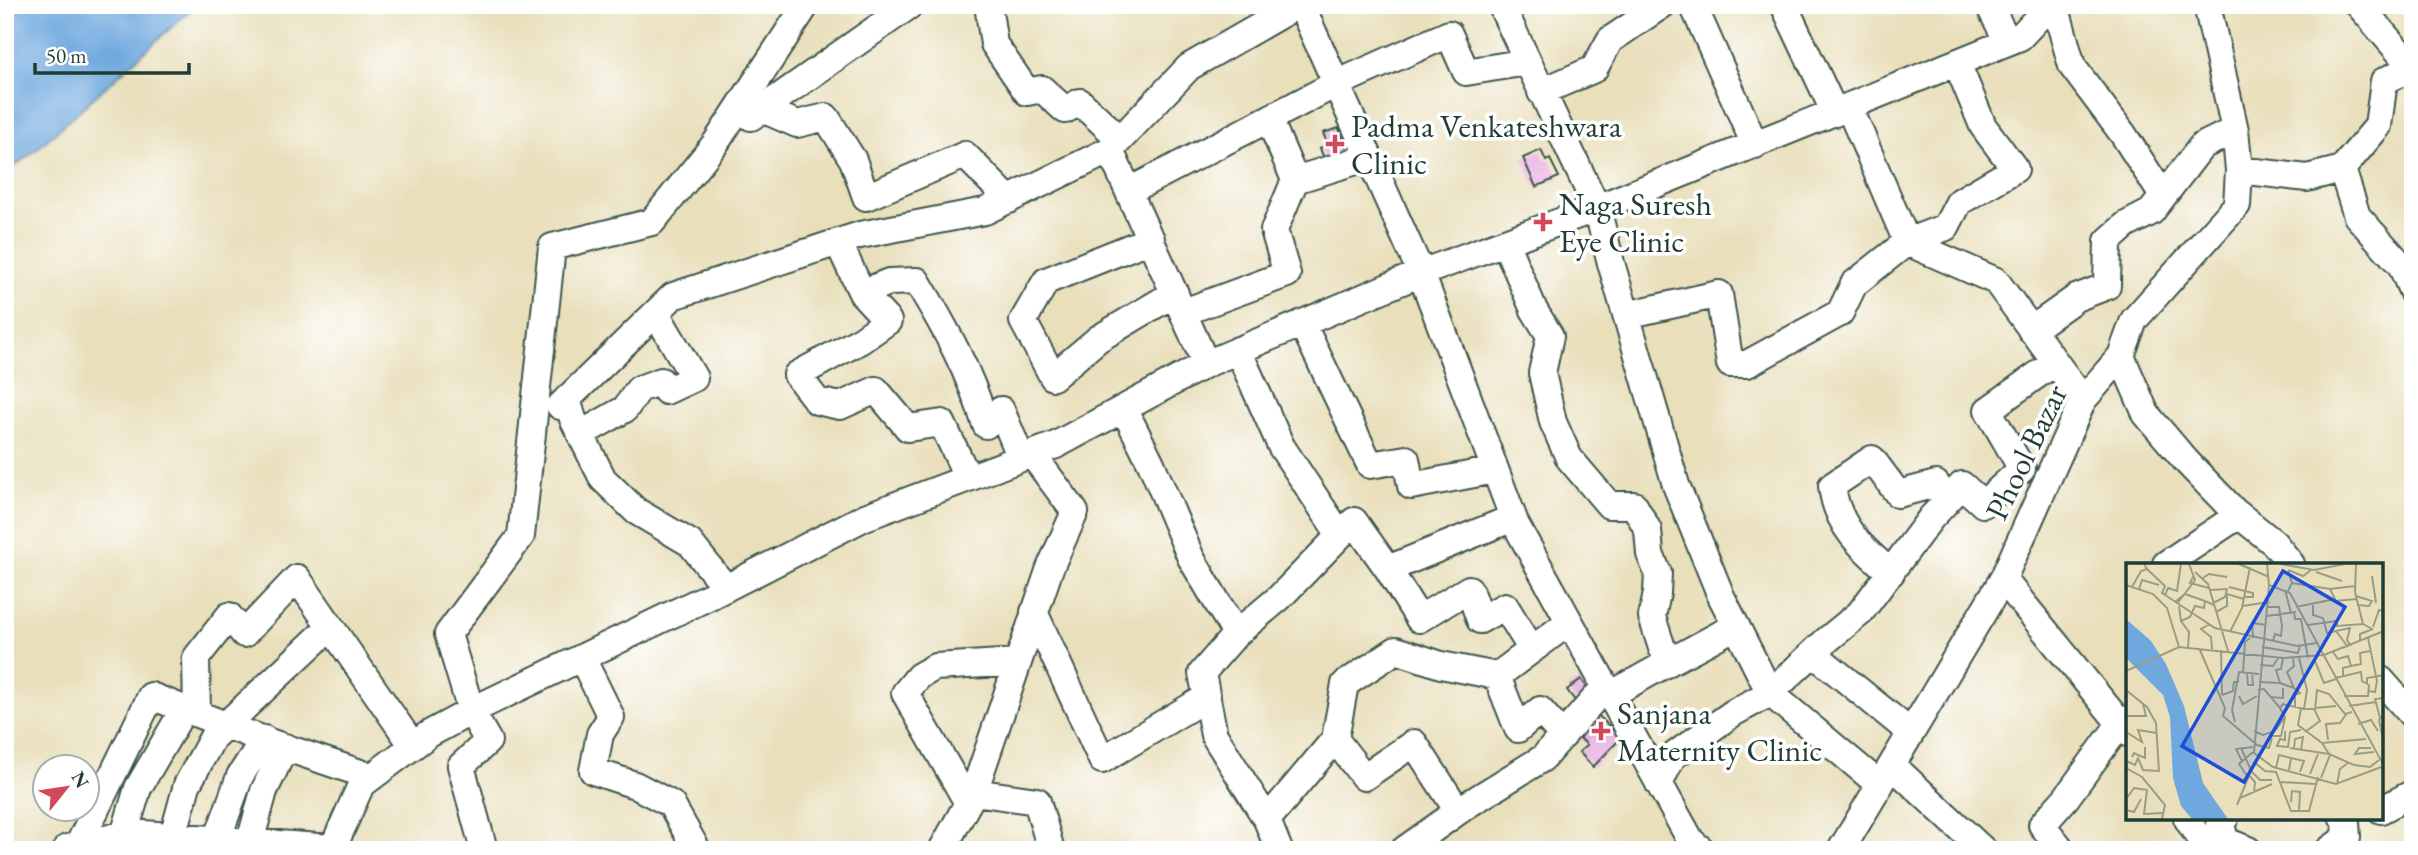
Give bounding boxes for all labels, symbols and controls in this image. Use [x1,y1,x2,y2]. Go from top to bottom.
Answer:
scale bar [35,32,189,76]
text: 50 m [46,42,87,69]
place label: Padma Venkateshwara Clinic [1351,105,1622,184]
marker: Padma Venkateshwara Clinic [1325,134,1345,154]
place label: Naga Suresh Eye Clinic [1559,183,1712,262]
marker: Naga Suresh Eye Clinic [1533,212,1553,232]
street label: Phool Bazar [1975,377,2077,527]
inset map [2126,563,2383,820]
place label: Sanjana Maternity Clinic [1617,692,1822,771]
marker: Sanjana Maternity Clinic [1591,721,1611,741]
north arrow [32,754,102,824]
text: N [66,767,95,793]

